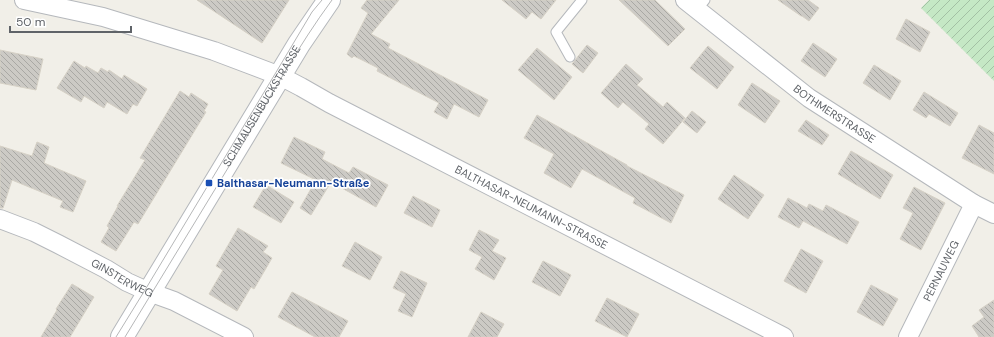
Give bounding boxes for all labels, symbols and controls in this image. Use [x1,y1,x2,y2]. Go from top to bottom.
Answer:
scale bar [10,8,131,34]
text: 50 m [16,14,45,30]
street label: SCHMAUSENBUCKSTRASSE [220,43,304,169]
street label: BOTHMERSTRASSE [791,81,878,146]
street label: BALTHASAR-NEUMANN-STRASSE [453,162,610,252]
place label: Balthasar-Neumann-Straße [217,176,370,190]
marker: Balthasar-Neumann-Straße [204,178,214,188]
street label: PERNAUWEG [920,238,962,303]
street label: GINSTERWEG [89,256,156,300]

